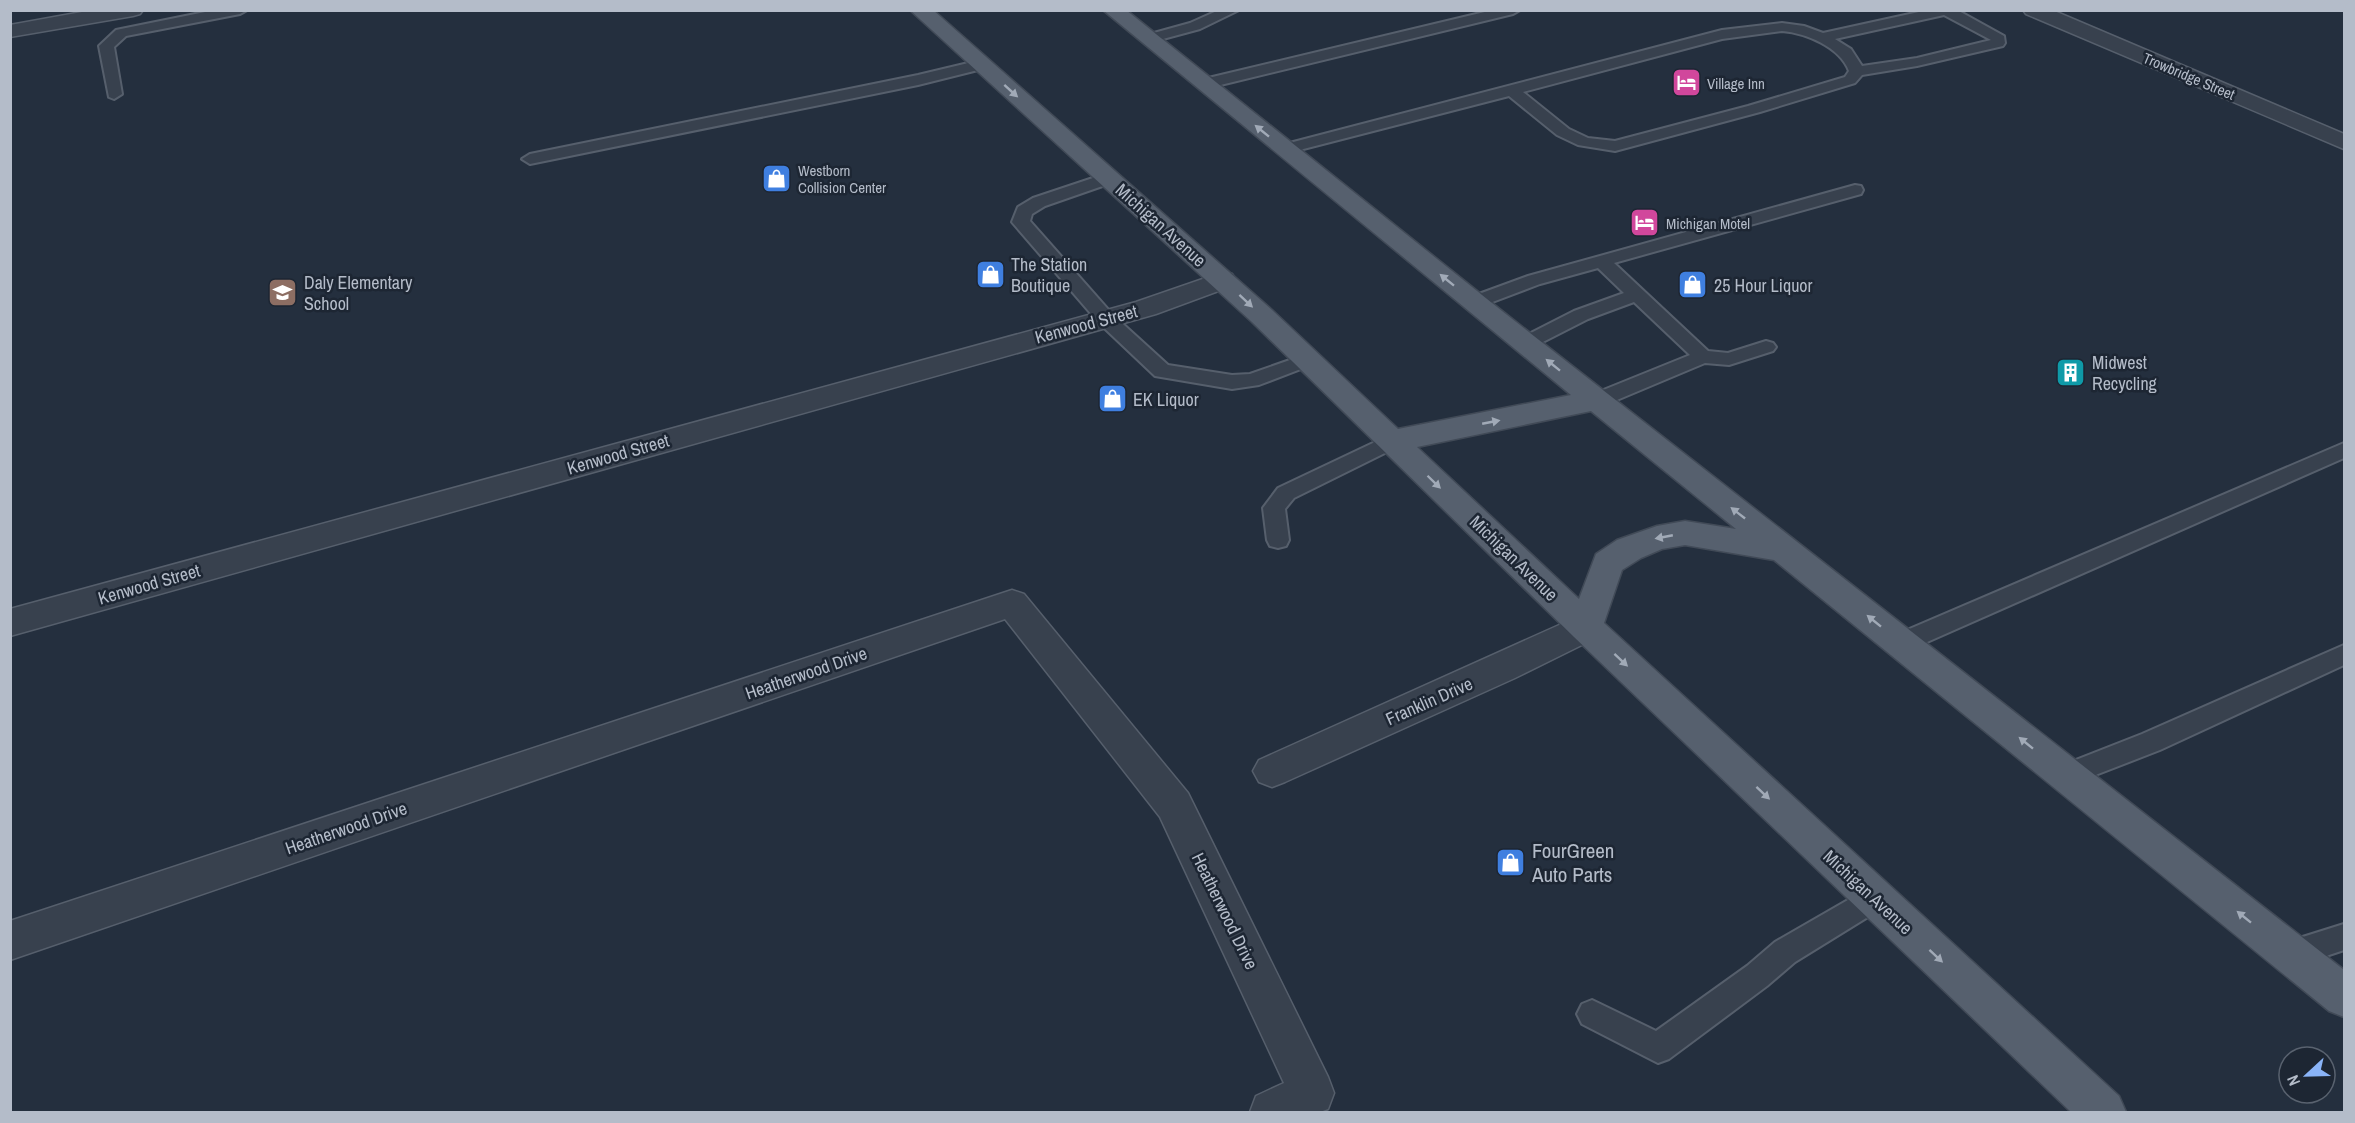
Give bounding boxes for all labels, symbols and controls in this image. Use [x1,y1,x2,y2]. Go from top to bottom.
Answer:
street label: Trowbridge Street [2140,47,2239,105]
hotel icon: Village Inn [1670,67,1702,99]
place label: Village Inn [1707,73,1765,94]
one-way arrow [1003,84,1018,98]
one-way arrow [1254,125,1270,138]
place label: Westborn Collision Center [798,160,886,198]
shop icon: Westborn Collision Center [761,163,793,195]
street label: Michigan Avenue [1110,178,1212,272]
hotel icon: Michigan Motel [1629,207,1661,239]
place label: Michigan Motel [1666,213,1750,234]
place label: The Station Boutique [1011,252,1087,298]
shop icon: The Station Boutique [974,258,1006,290]
shop icon: 25 Hour Liquor [1677,269,1709,301]
place label: Daly Elementary School [304,270,413,316]
one-way arrow [1439,273,1455,286]
place label: 25 Hour Liquor [1714,273,1813,298]
school or university icon: Daly Elementary School [267,276,299,308]
one-way arrow [1238,294,1253,308]
street label: Kenwood Street [1032,298,1140,350]
place label: Midwest Recycling [2092,350,2158,396]
building icon: Midwest Recycling [2055,356,2087,388]
one-way arrow [1545,358,1561,371]
shop icon: EK Liquor [1096,383,1128,415]
place label: EK Liquor [1133,387,1199,412]
one-way arrow [1481,417,1500,426]
street label: Kenwood Street [564,428,672,480]
one-way arrow [1427,475,1442,489]
one-way arrow [1731,507,1746,519]
street label: Michigan Avenue [1464,509,1564,607]
one-way arrow [1654,533,1673,542]
street label: Kenwood Street [95,558,203,610]
one-way arrow [1866,615,1882,628]
street label: Heatherwood Drive [742,640,870,706]
one-way arrow [1613,653,1628,666]
street label: Franklin Drive [1382,671,1476,731]
one-way arrow [2018,737,2034,750]
one-way arrow [1756,786,1770,800]
street label: Heatherwood Drive [282,795,410,861]
place label: FourGreen Auto Parts [1531,836,1614,889]
street label: Michigan Avenue [1818,844,1918,940]
shop icon: FourGreen Auto Parts [1495,846,1527,878]
street label: Heatherwood Drive [1186,848,1264,974]
one-way arrow [2237,912,2252,924]
one-way arrow [1928,949,1943,963]
north arrow [2277,1045,2337,1105]
text: N [2281,1072,2305,1089]

